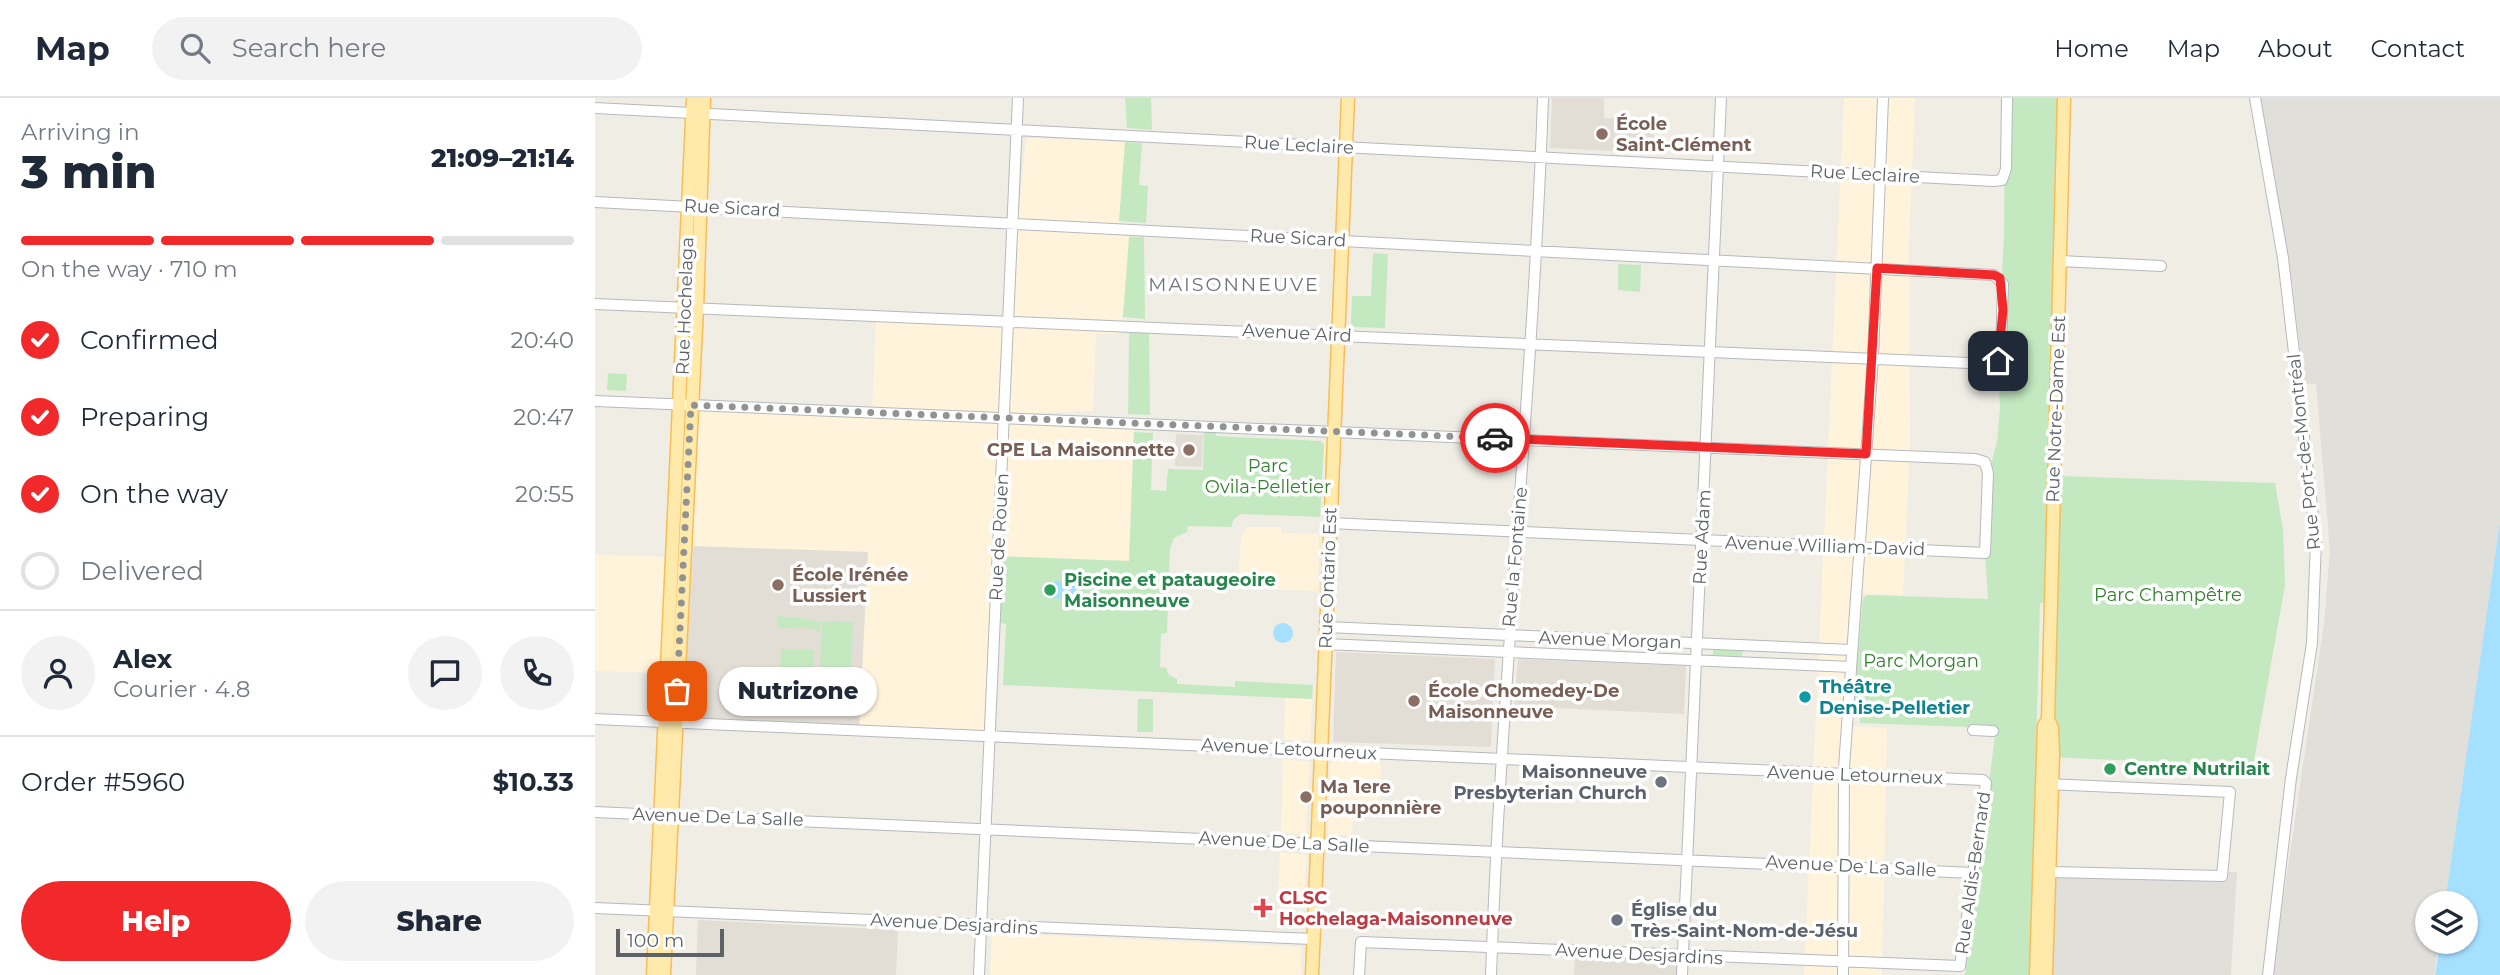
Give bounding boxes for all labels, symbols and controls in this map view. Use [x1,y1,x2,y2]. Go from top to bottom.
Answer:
search box [152,17,642,80]
text: Map [35,28,110,68]
icon: search [176,29,214,67]
text: Search here [232,32,386,64]
text: Home [2054,34,2129,63]
text: Map [2167,34,2220,63]
text: About [2258,34,2332,63]
text: Contact [2370,34,2465,63]
place label: École Saint-Clément [1616,113,1752,156]
text: Arriving in [21,118,140,146]
marker: École Saint-Clément [1594,126,1610,142]
street label: Rue Leclaire [1243,131,1355,159]
text: 21:09–21:14 [431,142,574,174]
text: 3 min [21,143,157,200]
street label: Rue Leclaire [1809,160,1921,188]
street label: Rue Sicard [683,194,781,222]
street label: Rue Sicard [1249,224,1347,252]
street label: Rue Hochelaga [672,237,698,375]
text: On the way · 710 m [21,255,238,283]
district label: MAISONNEUVE [1148,273,1320,296]
street label: Rue Notre-Dame Est [2042,315,2070,503]
street label: Avenue Aird [1242,319,1352,347]
icon: check [21,321,59,359]
text: Confirmed [80,324,219,356]
text: 20:40 [510,326,574,354]
pin [1968,331,2028,391]
icon: home [1979,342,2017,380]
street label: Rue Port-de-Montréal [2283,353,2325,551]
icon: check [21,398,59,436]
text: Preparing [80,401,209,433]
text: 20:47 [513,403,574,431]
courier [1460,403,1530,473]
icon: car [1476,419,1514,457]
place label: CPE La Maisonnette [987,439,1175,461]
marker: CPE La Maisonnette [1181,442,1197,458]
park label: Parc Ovila-Pelletier [1205,455,1331,498]
street label: Rue de Rouen [985,473,1013,601]
icon: check [21,475,59,513]
text: On the way [80,478,228,510]
text: 20:55 [515,480,574,508]
street label: Rue la Fontaine [1498,486,1532,628]
street label: Rue Adam [1689,489,1715,585]
street label: Rue Ontario Est [1315,507,1341,649]
street label: Avenue William-David [1724,532,1926,560]
text: Delivered [80,555,204,587]
place label: École Irénée Lussiert [792,564,908,607]
place label: Piscine et pataugeoire Maisonneuve [1064,569,1276,612]
marker: École Irénée Lussiert [770,577,786,593]
marker: Piscine et pataugeoire Maisonneuve [1042,582,1058,598]
park label: Parc Champêtre [2094,584,2242,606]
street label: Avenue Morgan [1538,627,1682,653]
button: person [21,636,95,710]
button: chat [408,636,482,710]
button: phone [500,636,574,710]
text: Alex [113,643,172,675]
park label: Parc Morgan [1863,650,1979,672]
pin [647,661,707,721]
callout: Nutrizone [719,666,877,716]
icon: bag [658,672,696,710]
text: Courier · 4.8 [113,675,250,703]
place label: Théâtre Denise-Pelletier [1819,676,1970,719]
text: Nutrizone [738,677,858,705]
place label: École Chomedey-De Maisonneuve [1428,680,1619,723]
marker: Théâtre Denise-Pelletier [1797,689,1813,705]
marker: École Chomedey-De Maisonneuve [1406,693,1422,709]
street label: Avenue Letourneux [1200,733,1378,765]
place label: Centre Nutrilait [2124,758,2270,780]
place label: Maisonneuve Presbyterian Church [1453,761,1647,804]
street label: Avenue Letourneux [1767,761,1944,789]
marker: Centre Nutrilait [2102,761,2118,777]
text: Order #5960 [21,766,185,798]
text: $10.33 [492,766,574,798]
marker: Maisonneuve Presbyterian Church [1653,774,1669,790]
place label: Ma 1ere pouponnière [1320,776,1441,819]
marker: Ma 1ere pouponnière [1298,789,1314,805]
street label: Rue Aldis-Bernard [1951,790,1995,956]
street label: Avenue De La Salle [632,803,804,831]
street label: Avenue De La Salle [1198,827,1370,857]
street label: Avenue De La Salle [1765,851,1937,881]
button: Help [21,881,291,961]
button: Share [305,881,574,961]
place label: CLSC Hochelaga-Maisonneuve [1279,887,1513,930]
map controls [2415,891,2478,954]
button: layers [2415,891,2478,954]
marker: CLSC Hochelaga-Maisonneuve [1253,898,1273,918]
place label: Église du Très-Saint-Nom-de-Jésu [1631,899,1858,942]
street label: Avenue Desjardins [870,909,1039,939]
marker: Église du Très-Saint-Nom-de-Jésu [1609,912,1625,928]
scale bar [616,926,725,958]
text: 100 m [627,929,684,952]
street label: Avenue Desjardins [1555,939,1724,969]

